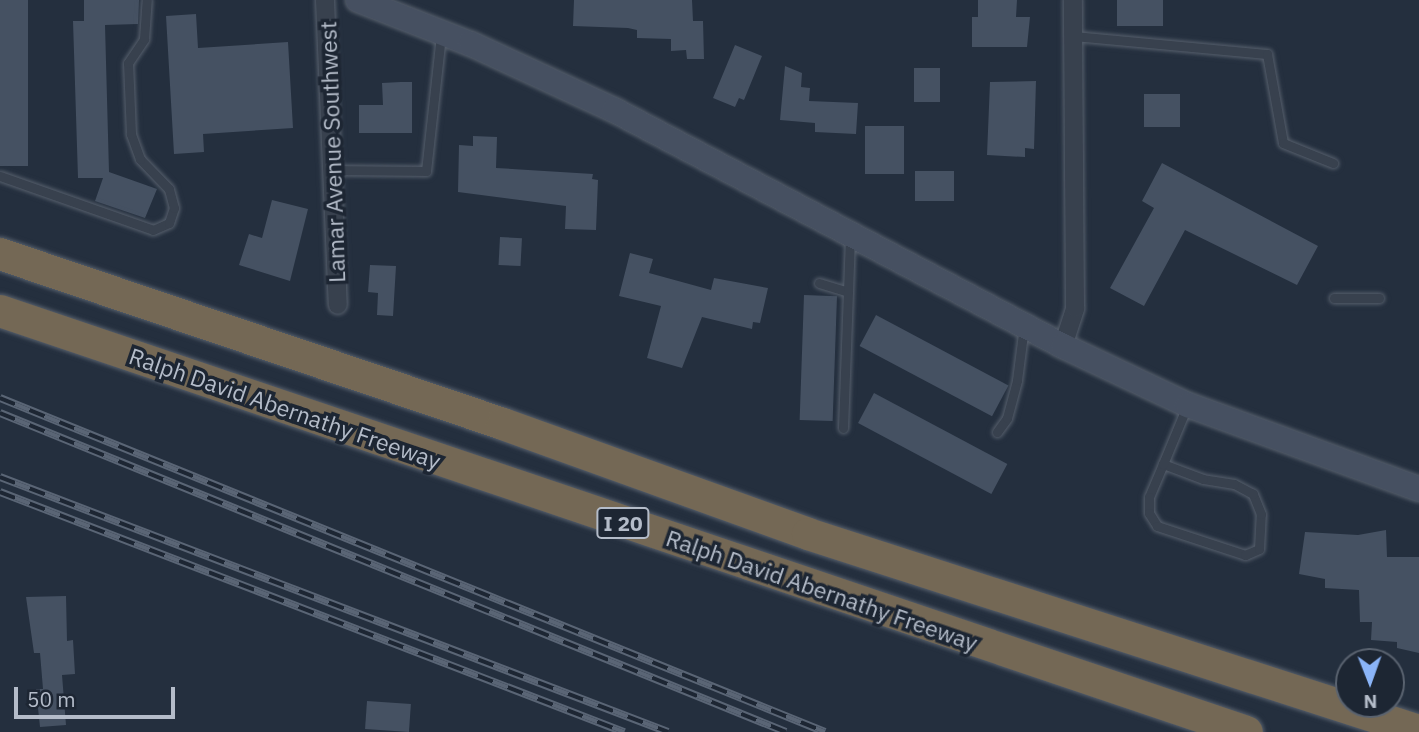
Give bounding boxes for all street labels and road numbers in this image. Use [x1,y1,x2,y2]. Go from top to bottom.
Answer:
street label: Lamar Avenue Southwest [314,21,350,283]
street label: Ralph David Abernathy Freeway [126,342,444,474]
road number: I 20 [595,505,651,540]
street label: Ralph David Abernathy Freeway [663,524,981,656]

